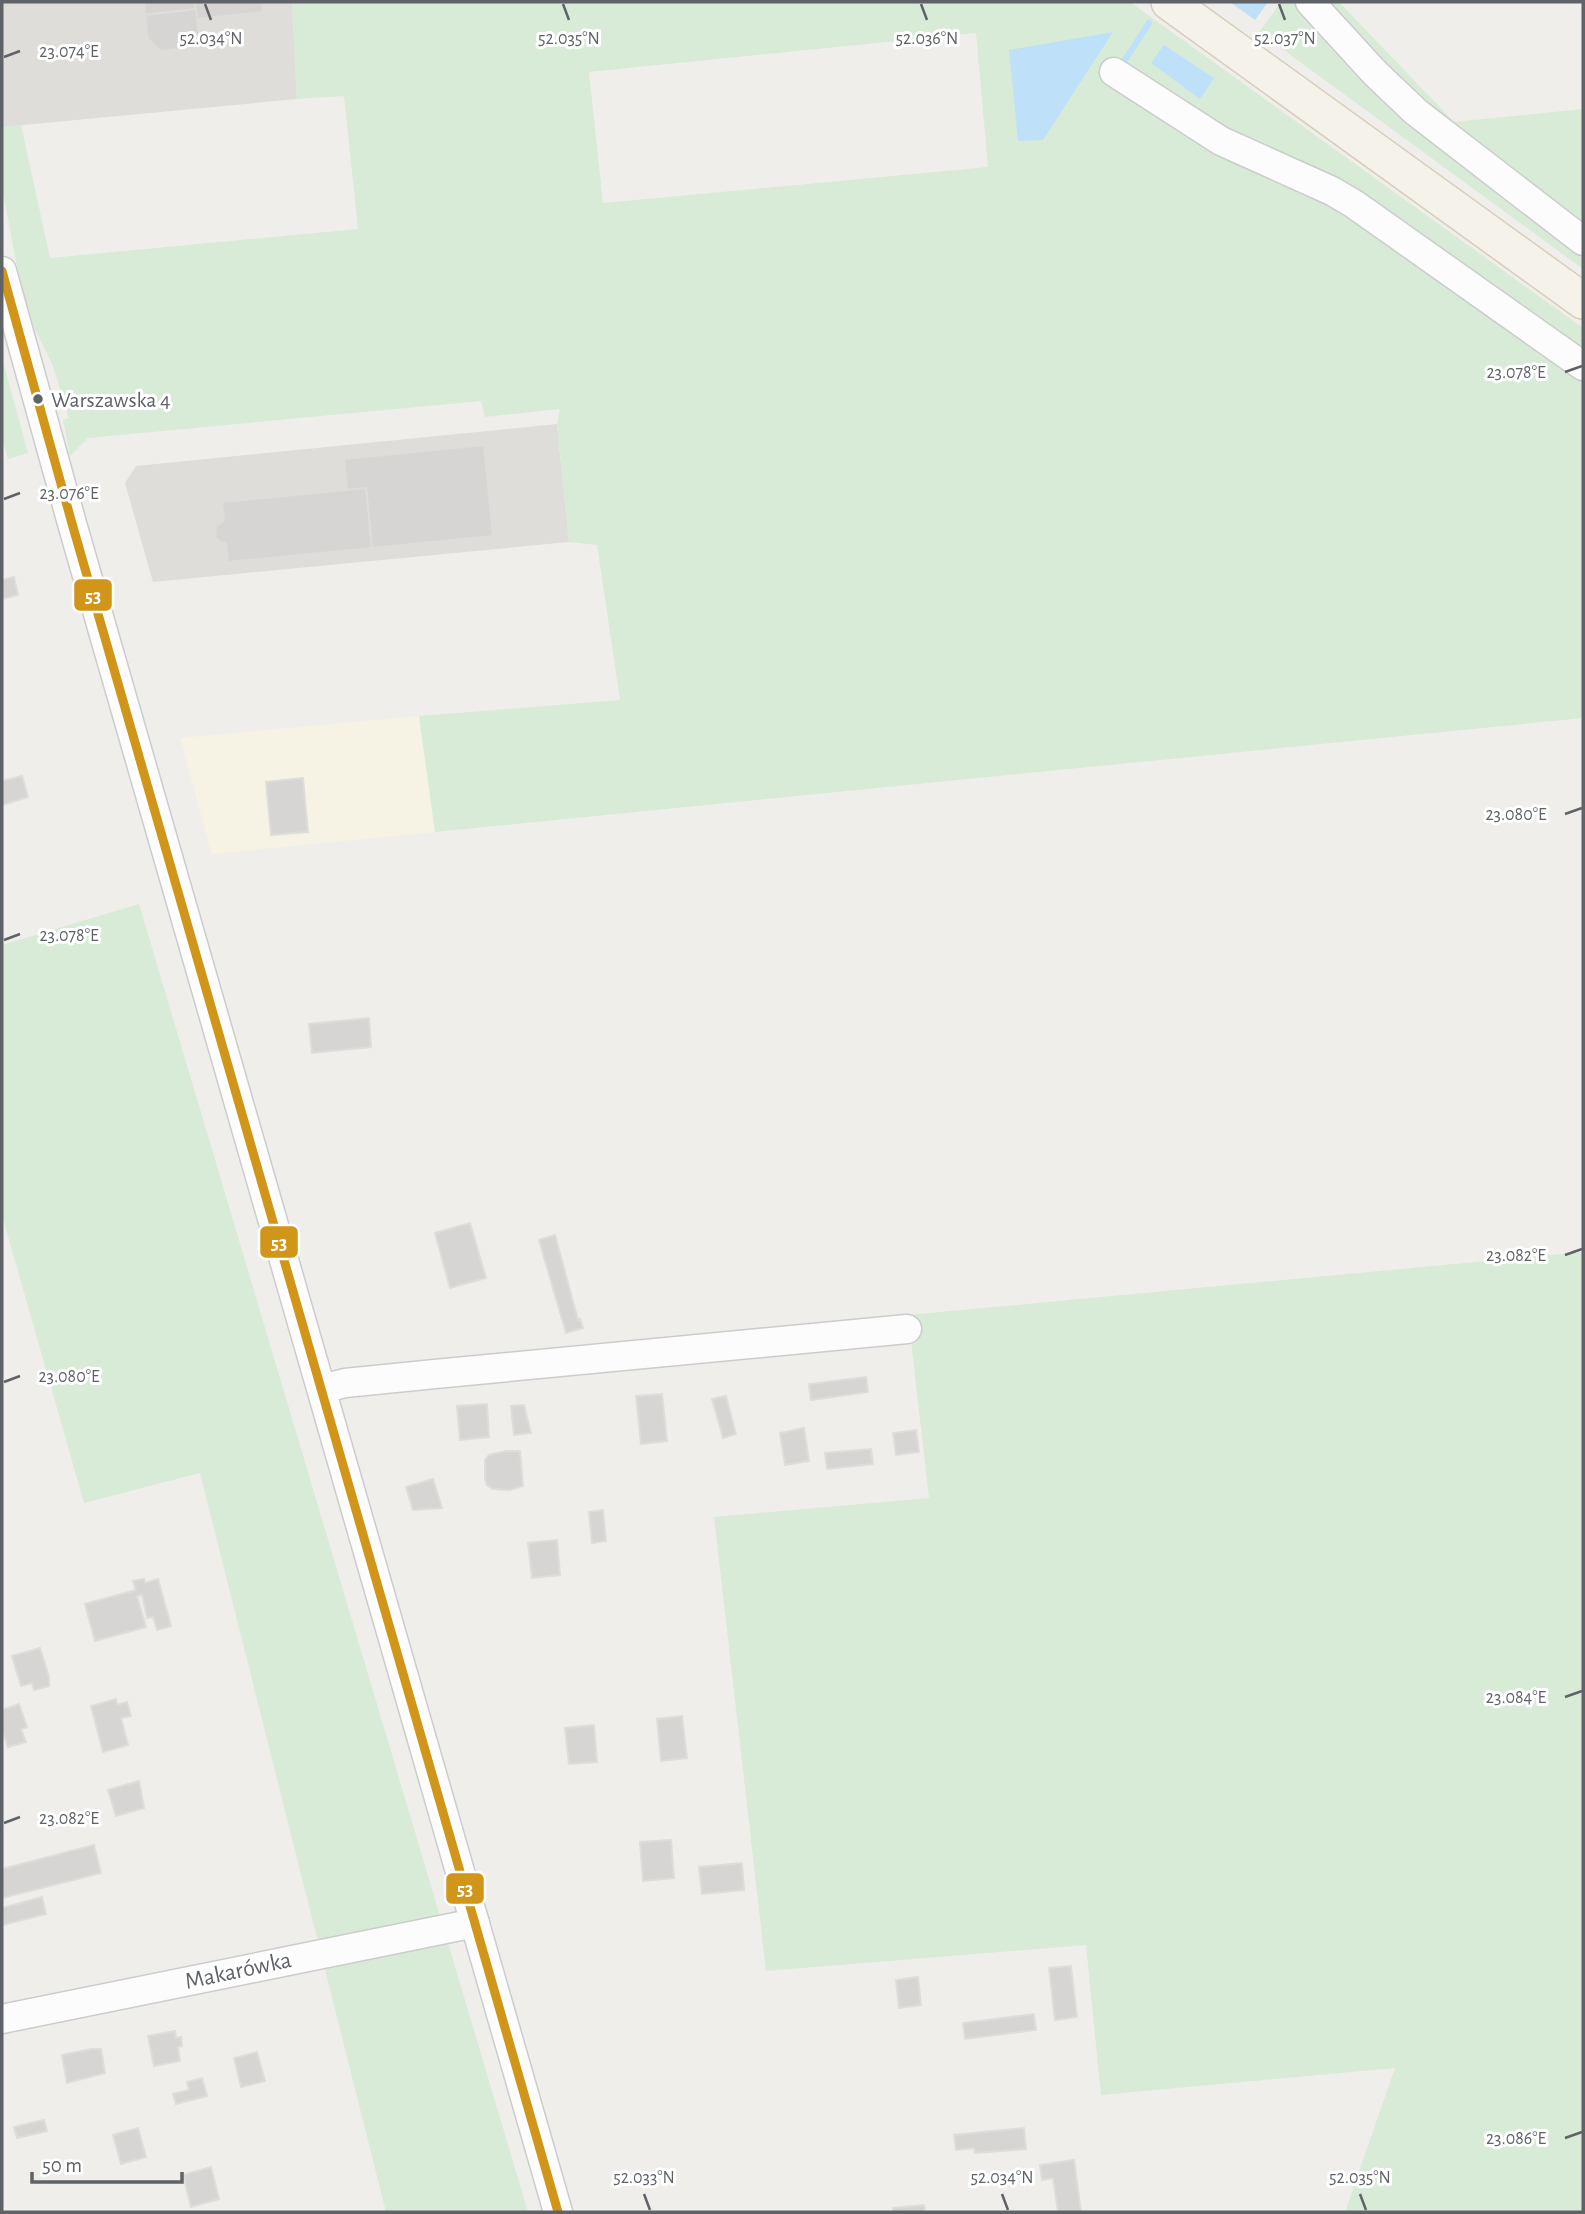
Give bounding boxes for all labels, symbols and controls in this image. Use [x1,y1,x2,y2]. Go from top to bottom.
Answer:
text: 52.034°N [180,30,242,48]
text: 52.035°N [538,30,600,48]
text: 52.036°N [896,30,958,48]
text: 52.037°N [1254,30,1316,48]
text: 23.074°E [39,43,99,61]
text: 23.078°E [1486,364,1546,382]
place label: Warszawska 4 [51,389,171,411]
marker: Warszawska 4 [31,392,45,406]
text: 23.076°E [39,485,99,503]
line badge: 53 [73,578,113,612]
text: 53 [85,587,101,606]
text: 23.080°E [1485,806,1547,824]
text: 23.078°E [39,927,99,945]
line badge: 53 [259,1225,299,1259]
text: 53 [271,1234,287,1253]
text: 23.082°E [1486,1247,1546,1265]
text: 23.080°E [38,1368,100,1386]
text: 23.084°E [1486,1689,1547,1707]
text: 23.082°E [39,1810,99,1828]
line badge: 53 [445,1872,485,1905]
text: 53 [457,1880,473,1899]
street label: Makarówka [183,1948,294,1994]
text: 23.086°E [1486,2130,1546,2148]
scale bar [32,2140,182,2184]
text: 50 m [42,2155,82,2176]
text: 52.033°N [613,2169,675,2187]
text: 52.034°N [971,2169,1033,2187]
text: 52.035°N [1329,2169,1391,2187]

